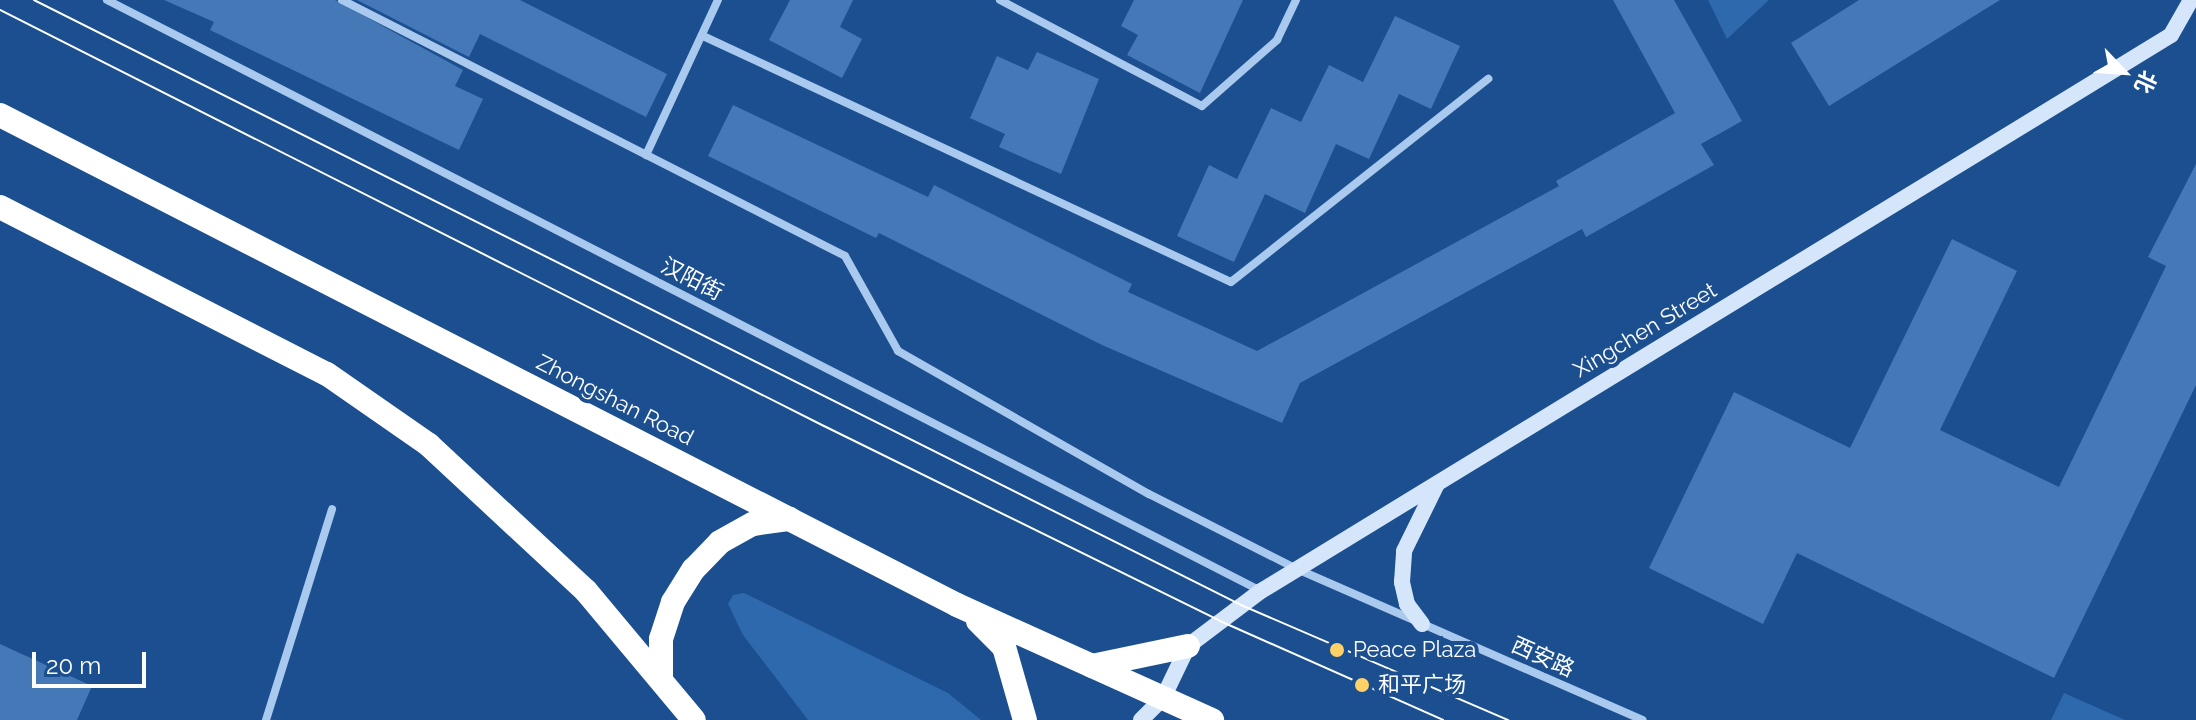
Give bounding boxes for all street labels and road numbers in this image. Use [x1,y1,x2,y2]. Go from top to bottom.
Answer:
street label: 汉阳街 [657,252,727,306]
street label: Xingchen Street [1569,277,1721,383]
street label: Zhongshan Road [532,349,698,451]
street label: 西安路 [1507,632,1579,682]

